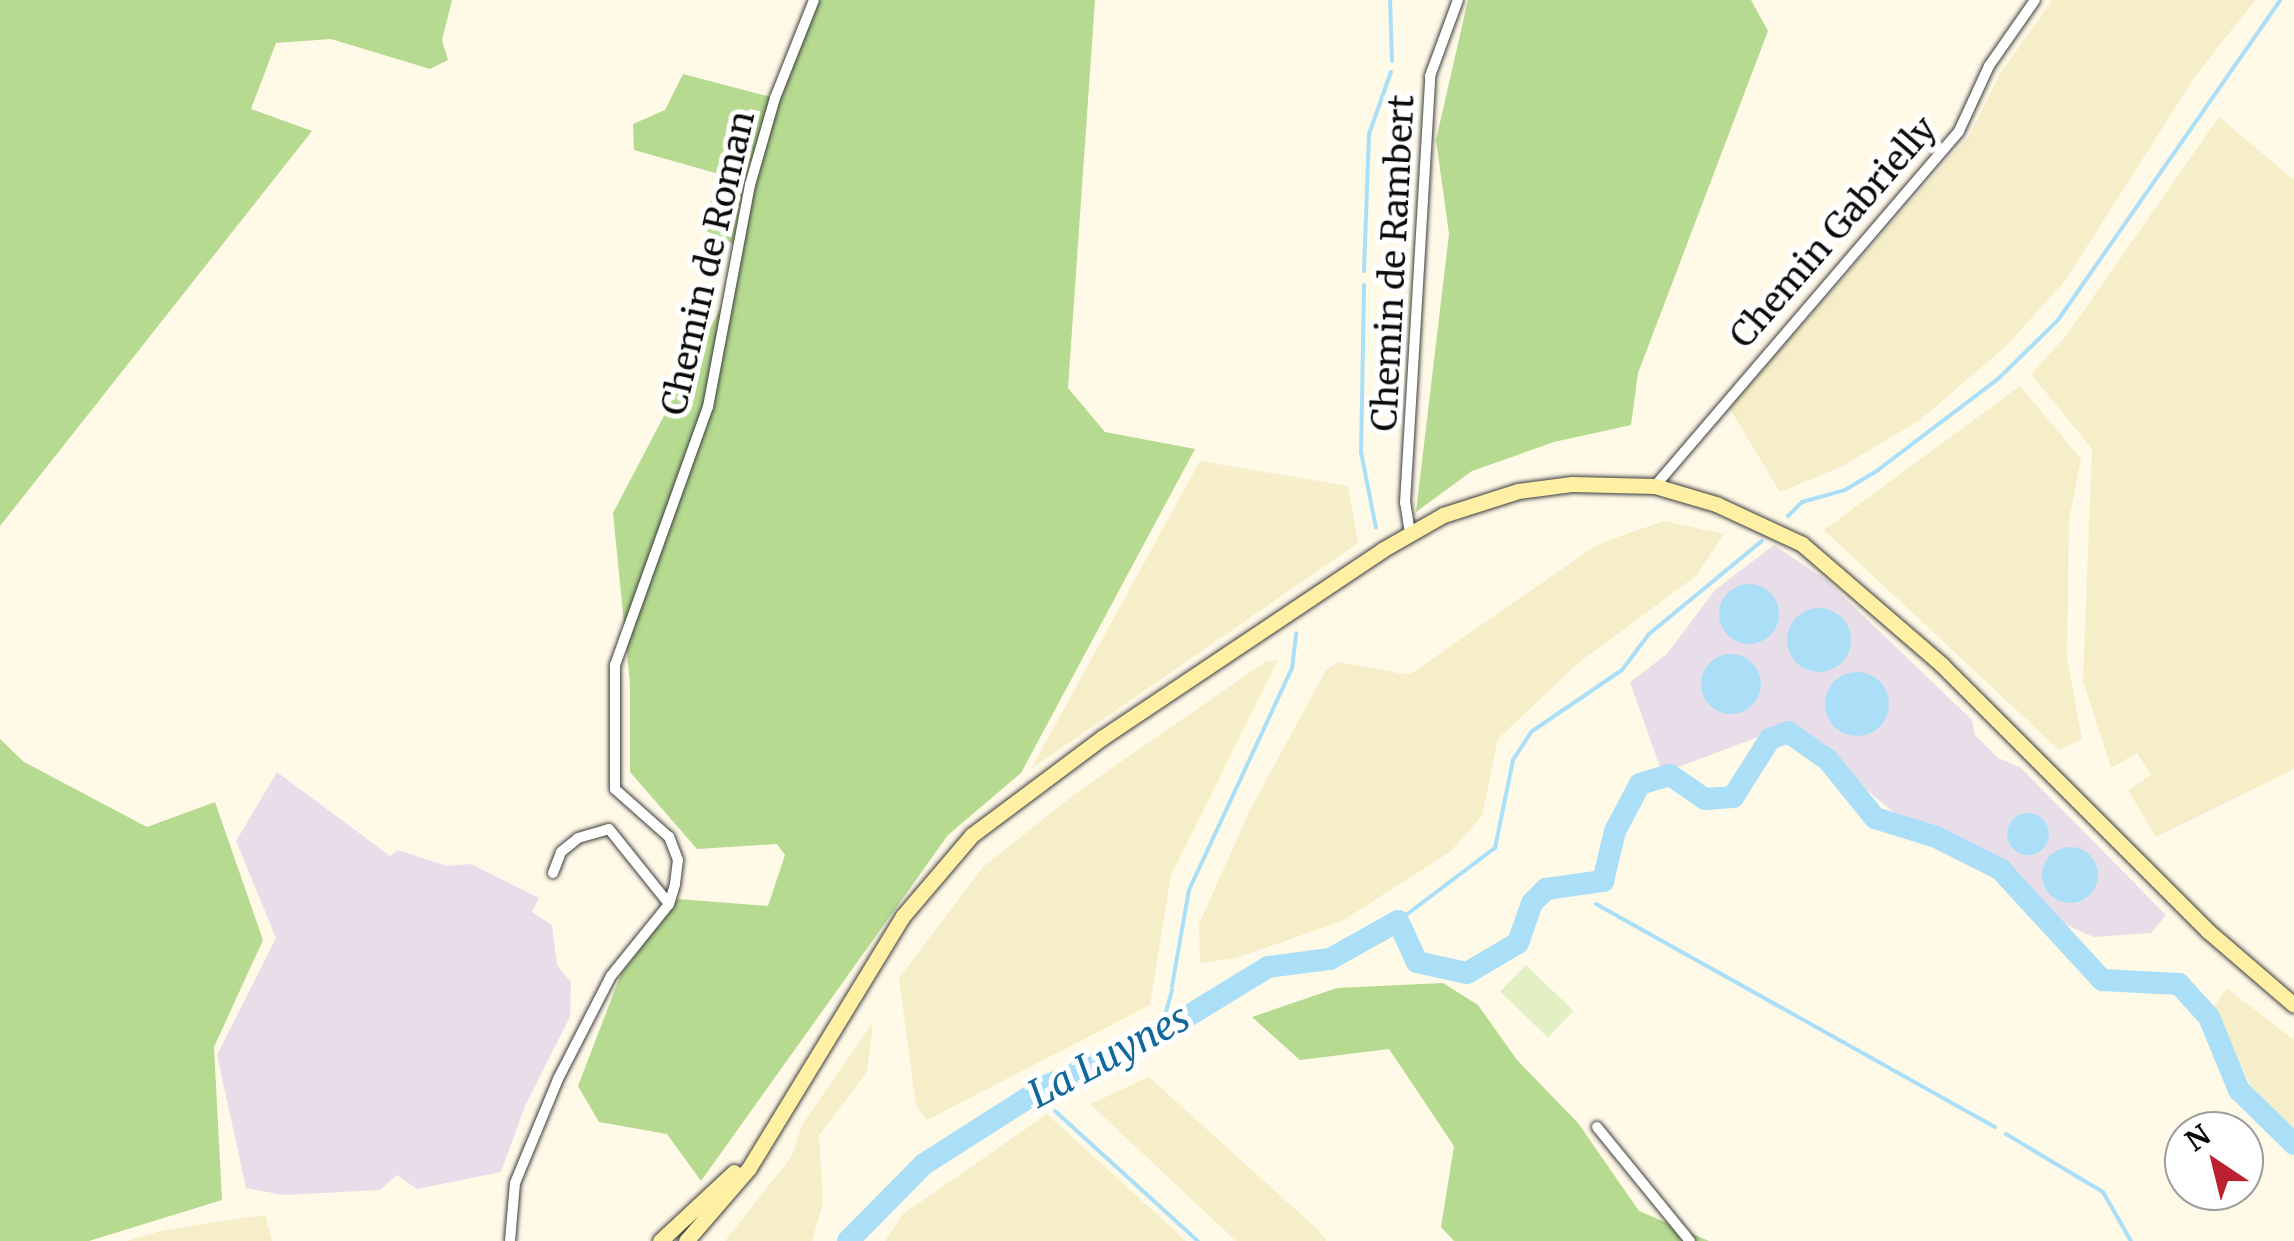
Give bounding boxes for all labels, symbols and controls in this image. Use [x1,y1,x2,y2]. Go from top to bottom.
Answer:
street label: Chemin de Rambert [1363,94,1423,432]
street label: Chemin de Roman [653,107,763,419]
street label: Chemin Gabrielly [1721,108,1945,356]
water label: La Luynes [1021,995,1197,1117]
north arrow [2164,1111,2264,1211]
text: N [2179,1117,2217,1159]

